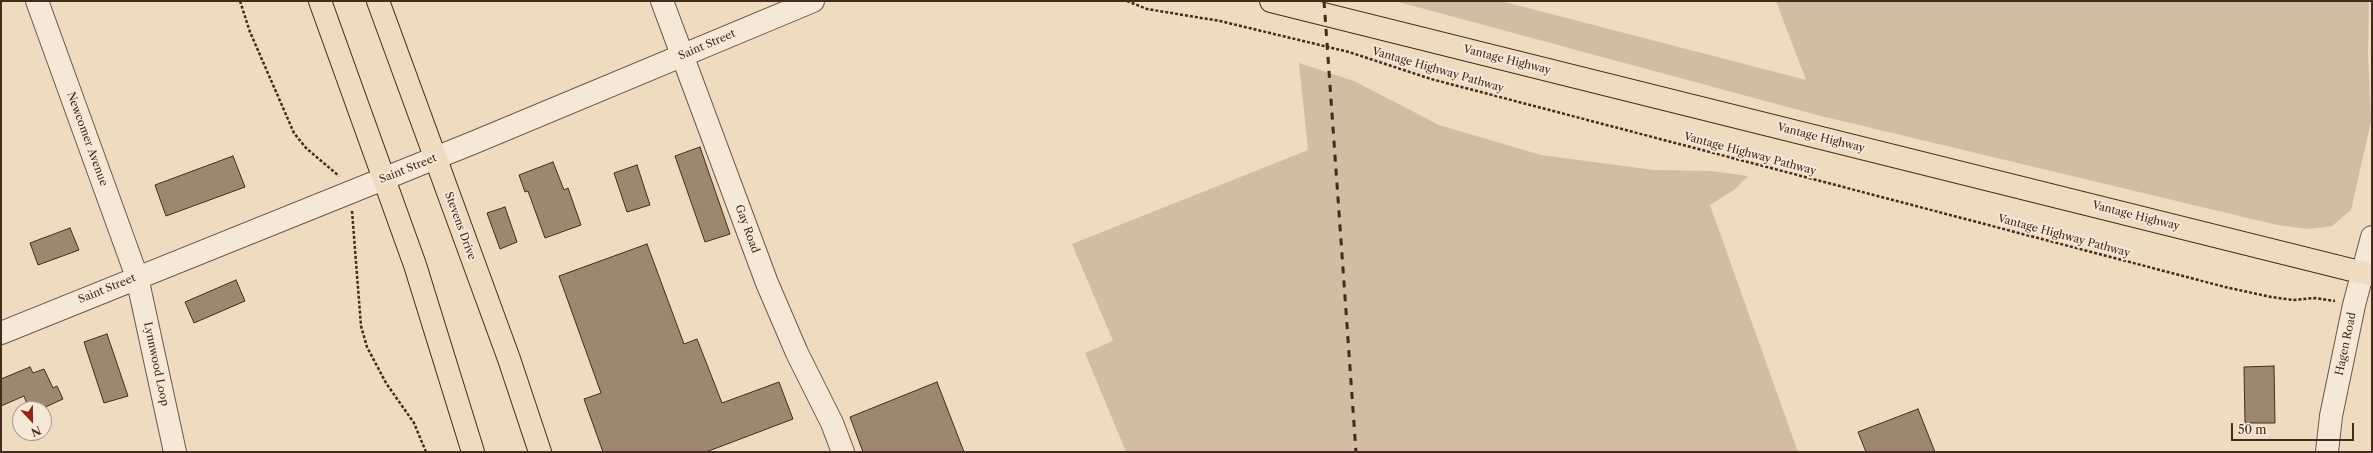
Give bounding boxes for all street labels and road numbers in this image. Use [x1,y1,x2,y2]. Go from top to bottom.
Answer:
street label: Saint Street [677,27,737,63]
street label: Vantage Highway [1462,43,1552,77]
street label: Vantage Highway Pathway [1371,45,1505,95]
street label: Newcomer Avenue [64,90,110,188]
street label: Vantage Highway [1776,121,1866,155]
street label: Vantage Highway Pathway [1682,130,1818,178]
street label: Saint Street [377,152,439,186]
street label: Stevens Drive [442,190,478,262]
street label: Vantage Highway [2091,199,2181,233]
street label: Gay Road [732,203,762,255]
street label: Vantage Highway Pathway [1996,212,2132,260]
street label: Saint Street [76,272,138,306]
street label: Hagen Road [2333,311,2359,377]
street label: Lynnwood Loop [141,321,171,407]

